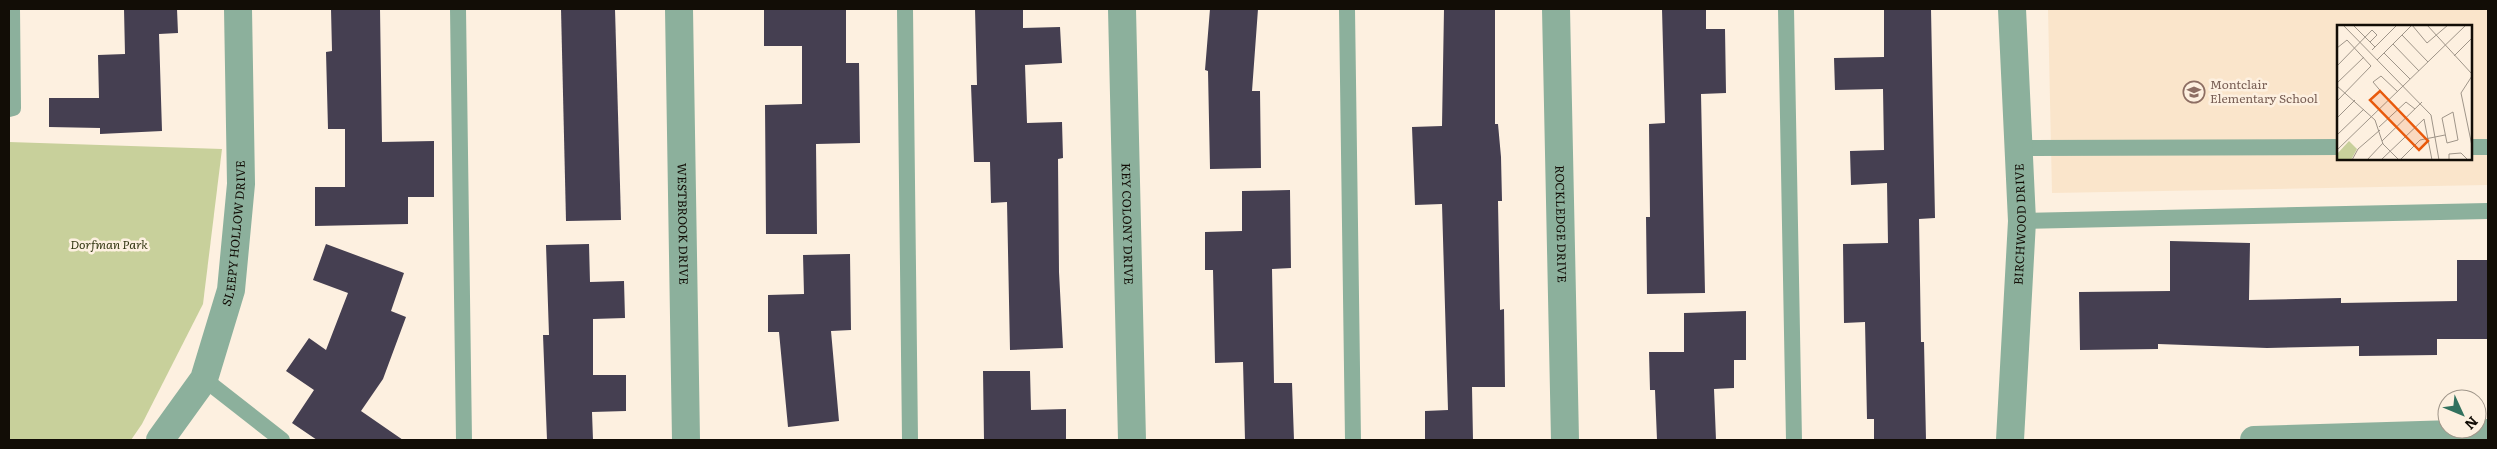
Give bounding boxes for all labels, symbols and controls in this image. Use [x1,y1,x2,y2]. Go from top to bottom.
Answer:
inset map [2337,25,2472,160]
place label: Montclair Elementary School [2210,75,2318,107]
school or university icon: Montclair Elementary School [2182,80,2206,104]
street label: SLEEPY HOLLOW DRIVE [217,160,249,308]
street label: WESTBROOK DRIVE [674,163,693,285]
street label: KEY COLONY DRIVE [1118,163,1138,285]
street label: BIRCHWOOD DRIVE [2009,163,2030,285]
street label: ROCKLEDGE DRIVE [1551,165,1572,283]
park label: Dorfman Park [70,235,148,253]
north arrow [2437,389,2487,439]
text: N [2461,413,2483,435]

